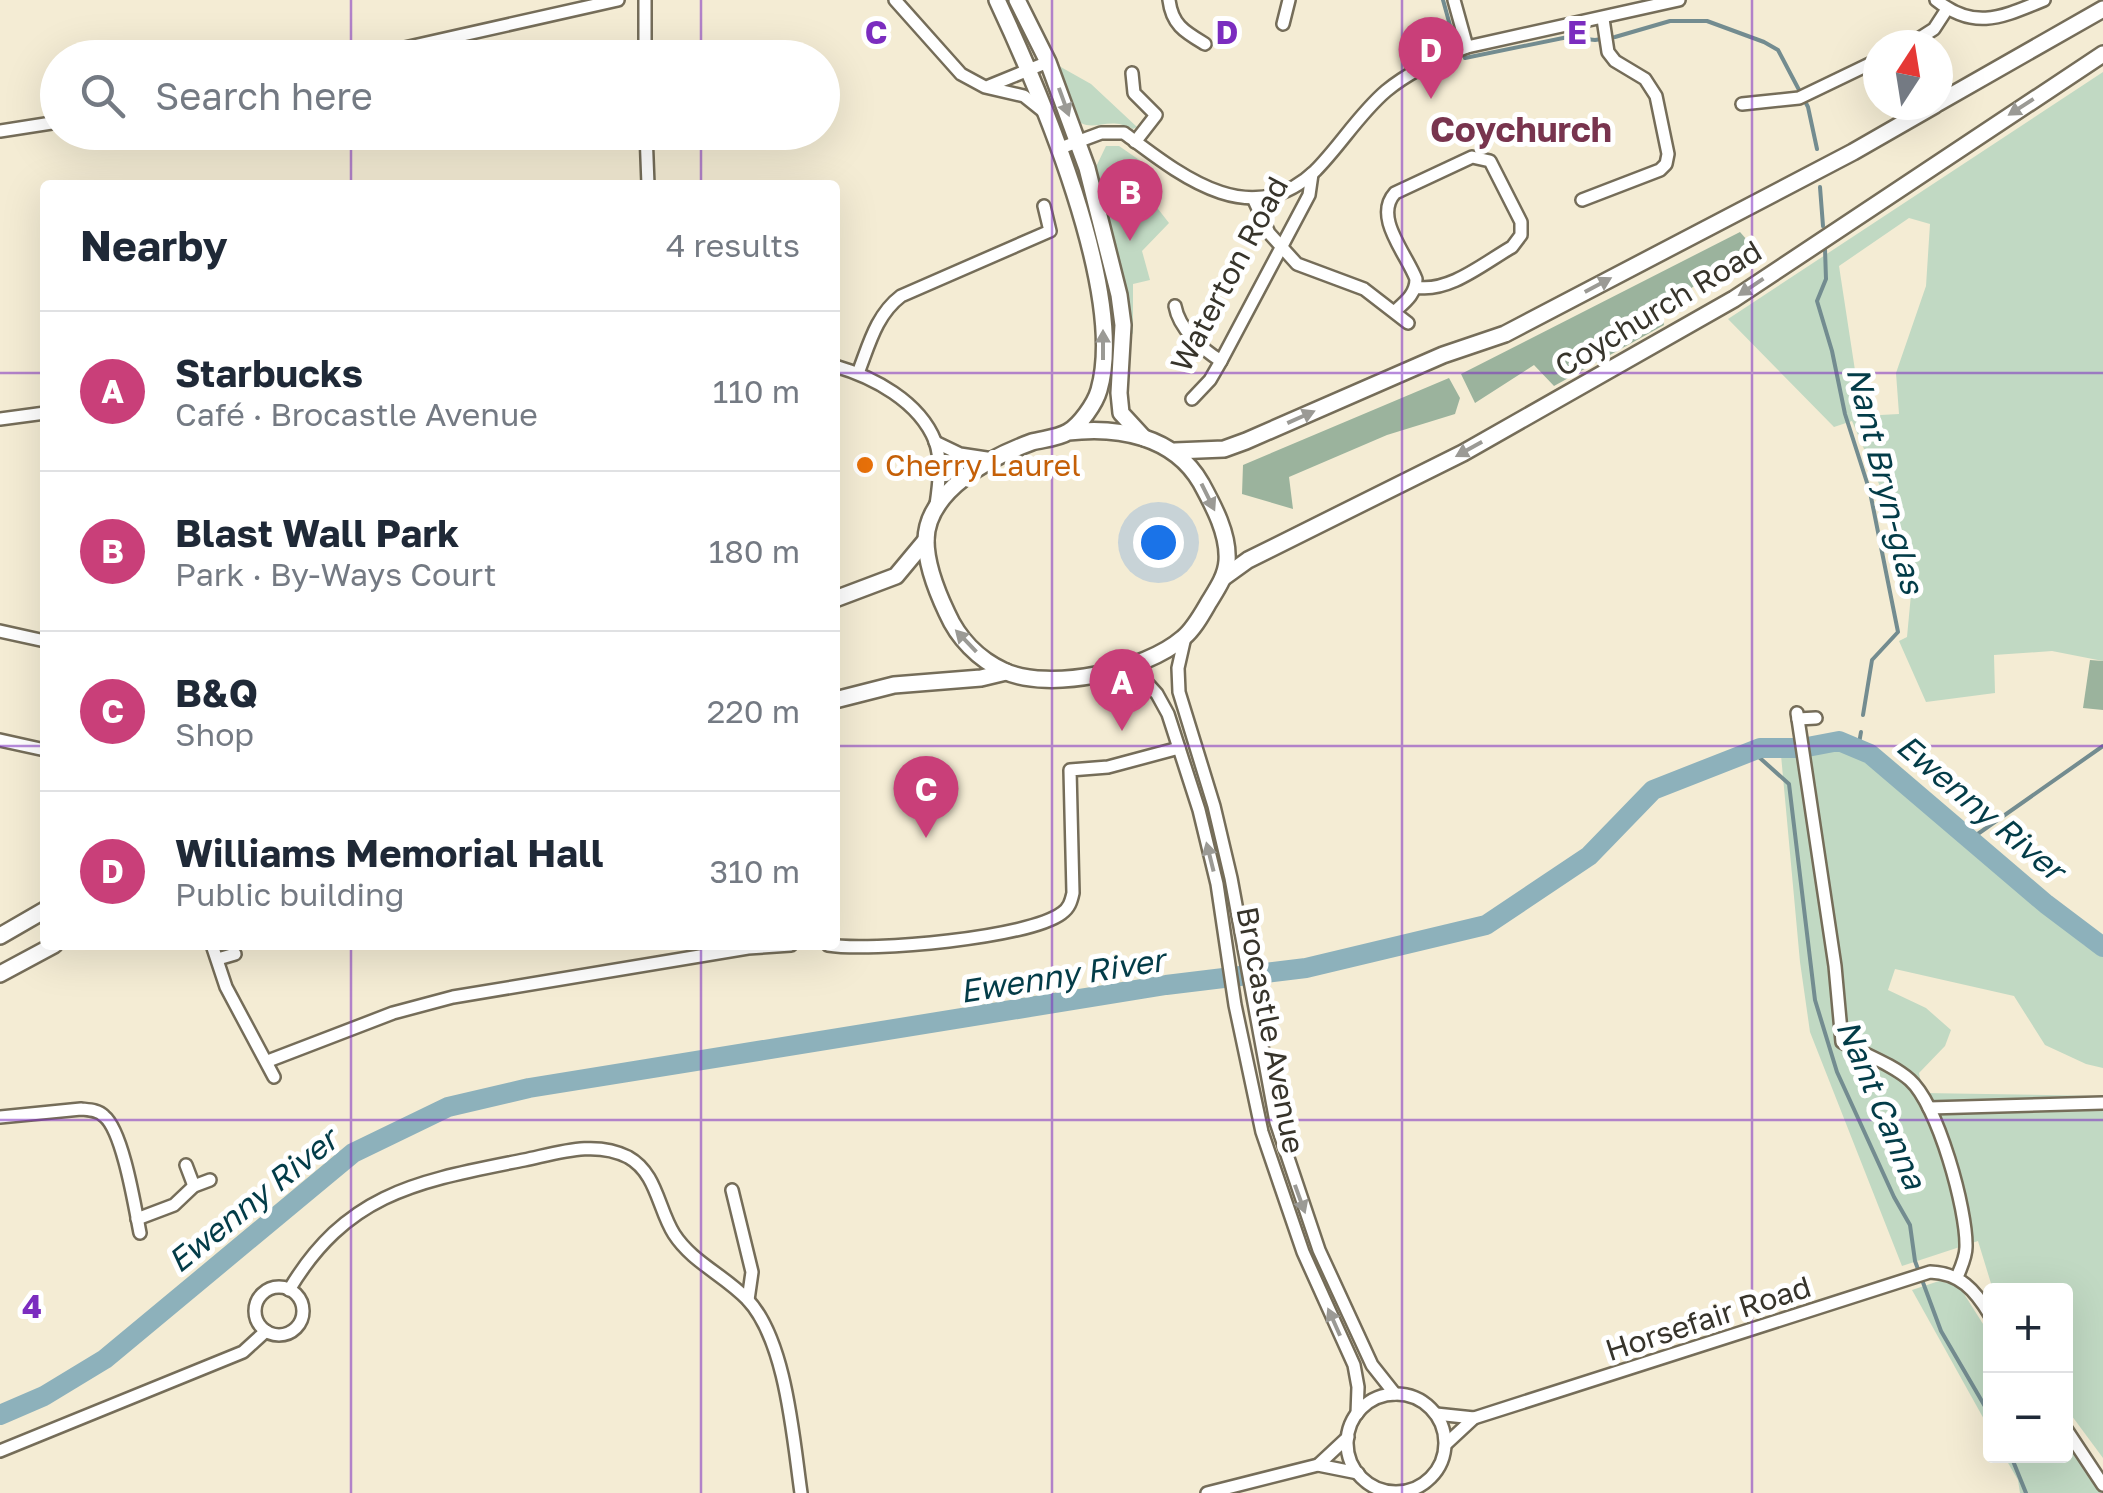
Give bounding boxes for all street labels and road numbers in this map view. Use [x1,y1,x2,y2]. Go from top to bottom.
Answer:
street label: Waterton Road [1163,170,1295,378]
street label: Coychurch Road [1548,232,1768,384]
street label: Brocastle Avenue [1229,903,1313,1157]
street label: Horsefair Road [1601,1268,1815,1368]

